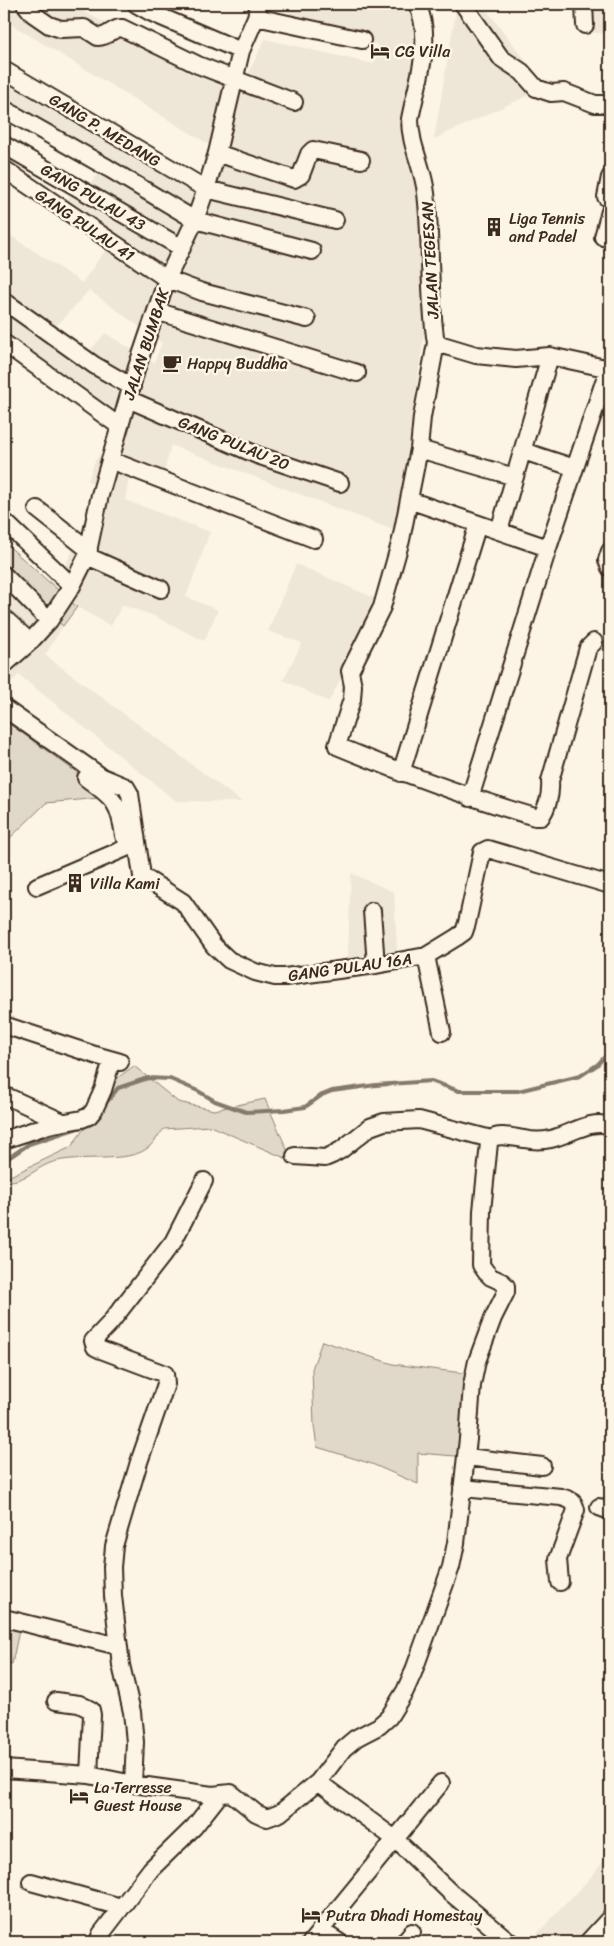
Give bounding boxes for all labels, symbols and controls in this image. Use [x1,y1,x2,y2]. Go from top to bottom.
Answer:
place label: CG Villa [395,37,451,66]
hotel icon: CG Villa [369,40,391,62]
street label: GANG P. MEDANG [43,85,167,175]
street label: GANG PULAU 43 [35,155,151,239]
street label: GANG PULAU 41 [29,181,141,269]
street label: JALAN TEGESAN [412,200,448,321]
place label: Liga Tennis and Padel [509,204,586,251]
building icon: Liga Tennis and Padel [483,216,505,238]
street label: JALAN BUMBAK [114,283,178,404]
place label: Happy Buddha [187,349,288,378]
cafe icon: Happy Buddha [161,352,183,374]
street label: GANG PULAU 20 [174,407,294,479]
place label: Villa Kami [90,869,160,898]
building icon: Villa Kami [64,872,86,894]
street label: GANG PULAU 16A [286,944,414,990]
place label: La Terresse Guest House [94,1773,182,1820]
hotel icon: La Terresse Guest House [68,1785,90,1807]
place label: Putra Dhadi Homestay [326,1901,483,1930]
hotel icon: Putra Dhadi Homestay [300,1904,322,1926]

